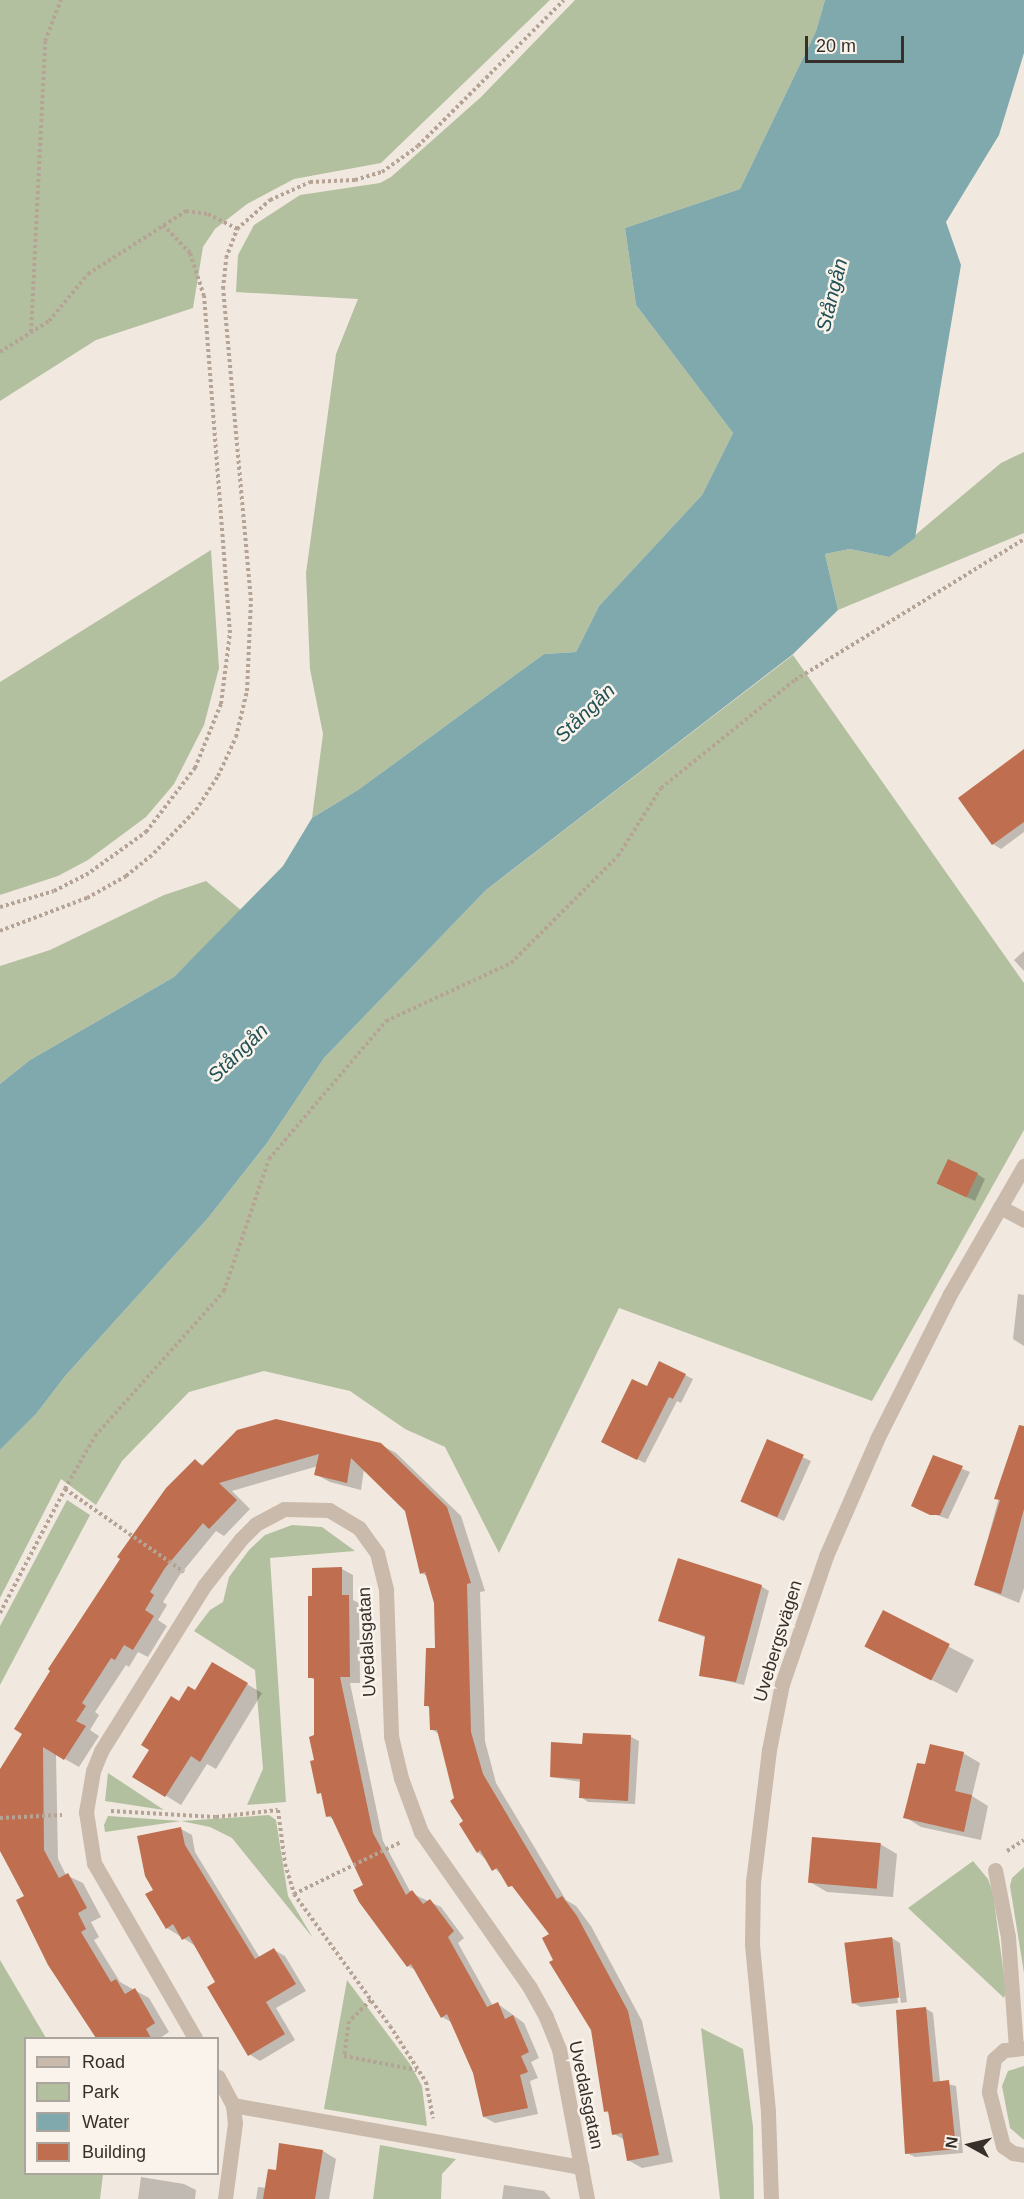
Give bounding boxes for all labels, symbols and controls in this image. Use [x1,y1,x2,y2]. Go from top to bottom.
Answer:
scale bar [808,24,907,62]
text: 20 m [816,36,856,56]
water label: Stångån [811,256,853,334]
water label: Stångån [550,678,620,748]
water label: Stångån [203,1018,273,1088]
street label: Uvebergsvägen [749,1578,807,1704]
street label: Uvedalsgatan [353,1586,381,1698]
legend [24,2037,219,2175]
street label: Uvedalsgatan [564,2039,608,2151]
text: Road [82,2052,125,2072]
text: Park [82,2082,119,2102]
text: Water [82,2112,129,2132]
north arrow [940,2115,1000,2175]
text: N [942,2136,961,2149]
text: Building [82,2142,146,2162]

